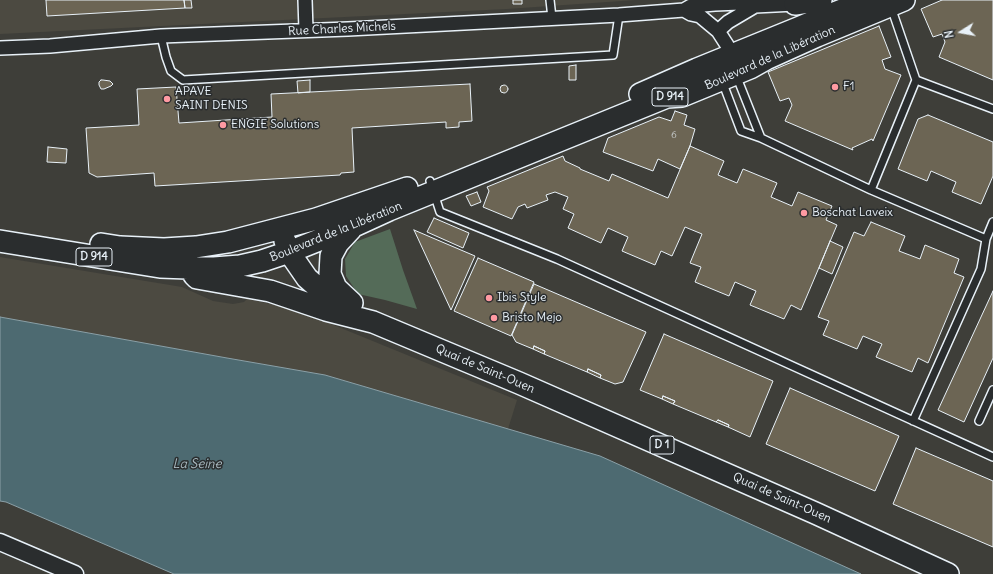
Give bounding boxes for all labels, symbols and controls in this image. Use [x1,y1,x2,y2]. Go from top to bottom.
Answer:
north arrow [941,12,981,52]
street label: Rue Charles Michels [288,19,396,39]
street label: Boulevard de la Libération [703,23,837,93]
text: N [942,29,957,39]
place label: F1 [843,80,855,94]
marker: F1 [830,82,840,92]
place label: APAVE SAINT DENIS [175,85,248,113]
road number: D 914 [652,88,688,106]
marker: APAVE SAINT DENIS [162,94,172,104]
place label: ENGIE Solutions [231,118,319,132]
marker: ENGIE Solutions [218,120,228,130]
house number: 6 [671,129,677,141]
street label: Boulevard de la Libération [268,199,404,265]
place label: Boschat Laveix [812,206,893,220]
marker: Boschat Laveix [799,208,809,218]
road number: D 914 [76,248,112,266]
place label: Ibis Style [497,291,546,305]
marker: Ibis Style [484,293,494,303]
place label: Bristo Mejo [502,311,562,325]
marker: Bristo Mejo [489,313,499,323]
street label: Quai de Saint-Ouen [433,342,537,396]
road number: D 1 [650,436,674,454]
water label: La Seine [172,456,222,472]
street label: Quai de Saint-Ouen [730,470,834,526]

